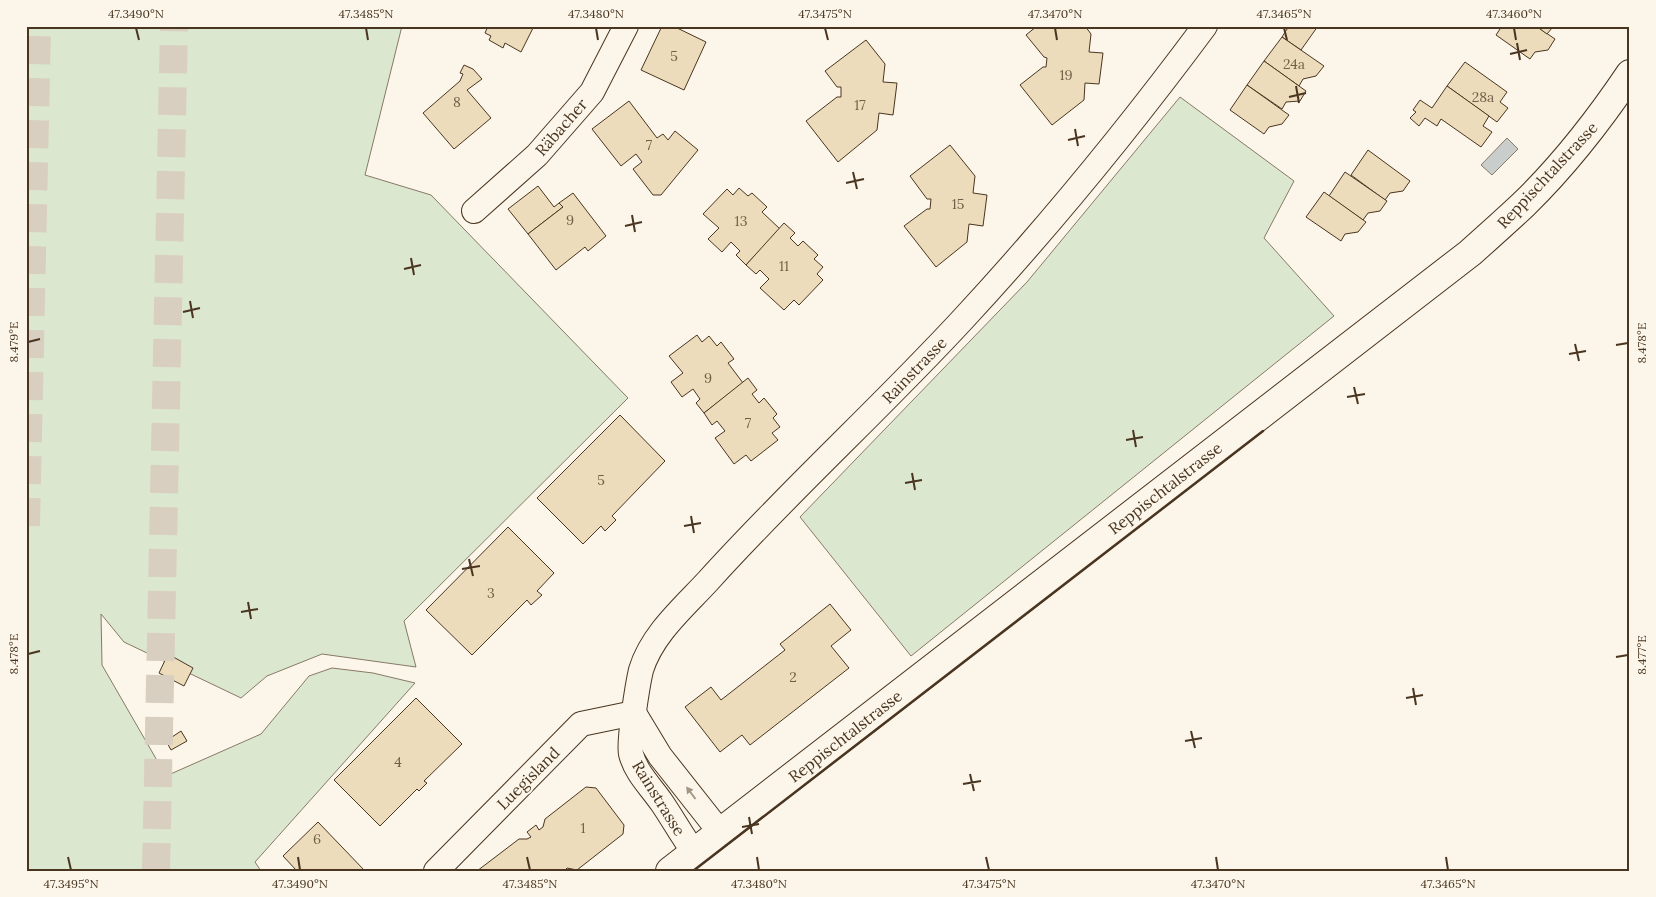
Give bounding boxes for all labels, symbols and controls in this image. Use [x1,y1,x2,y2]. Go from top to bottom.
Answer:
text: 47.3490°N [108,6,164,21]
text: 47.3485°N [339,6,393,21]
text: 47.3480°N [568,6,624,21]
text: 47.3475°N [798,6,852,21]
text: 47.3470°N [1028,6,1082,21]
text: 47.3465°N [1256,6,1312,21]
text: 47.3460°N [1486,6,1542,21]
house number: 5 [670,47,678,65]
house number: 24a [1283,55,1305,73]
house number: 19 [1059,66,1073,84]
house number: 28a [1472,88,1494,106]
house number: 8 [453,93,461,111]
street label: Räbacher [531,94,591,160]
house number: 17 [854,96,866,114]
street label: Reppischtalstrasse [1492,117,1602,232]
house number: 7 [646,136,653,154]
house number: 15 [952,195,964,213]
house number: 9 [566,211,574,229]
house number: 13 [735,212,748,230]
house number: 11 [779,257,789,275]
text: 8.479°E [6,322,21,363]
text: 8.478°E [1634,323,1649,363]
street label: Rainstrasse [877,332,951,407]
house number: 9 [704,369,712,387]
house number: 7 [745,414,752,432]
street label: Reppischtalstrasse [1104,437,1226,539]
house number: 5 [597,471,605,489]
house number: 3 [487,584,495,602]
text: 8.478°E [6,634,21,674]
text: 8.477°E [1634,635,1649,675]
house number: 2 [789,668,797,686]
street label: Reppischtalstrasse [784,685,906,787]
street label: Luegisland [492,742,564,814]
house number: 4 [394,753,402,771]
street label: Rainstrasse [628,757,690,839]
one-way arrow [685,787,696,800]
house number: 1 [580,819,586,837]
house number: 6 [313,830,321,848]
text: 47.3495°N [43,876,99,891]
text: 47.3490°N [272,876,328,891]
text: 47.3485°N [503,876,557,891]
text: 47.3480°N [731,876,787,891]
text: 47.3475°N [962,876,1016,891]
text: 47.3470°N [1191,876,1245,891]
text: 47.3465°N [1420,876,1476,891]

